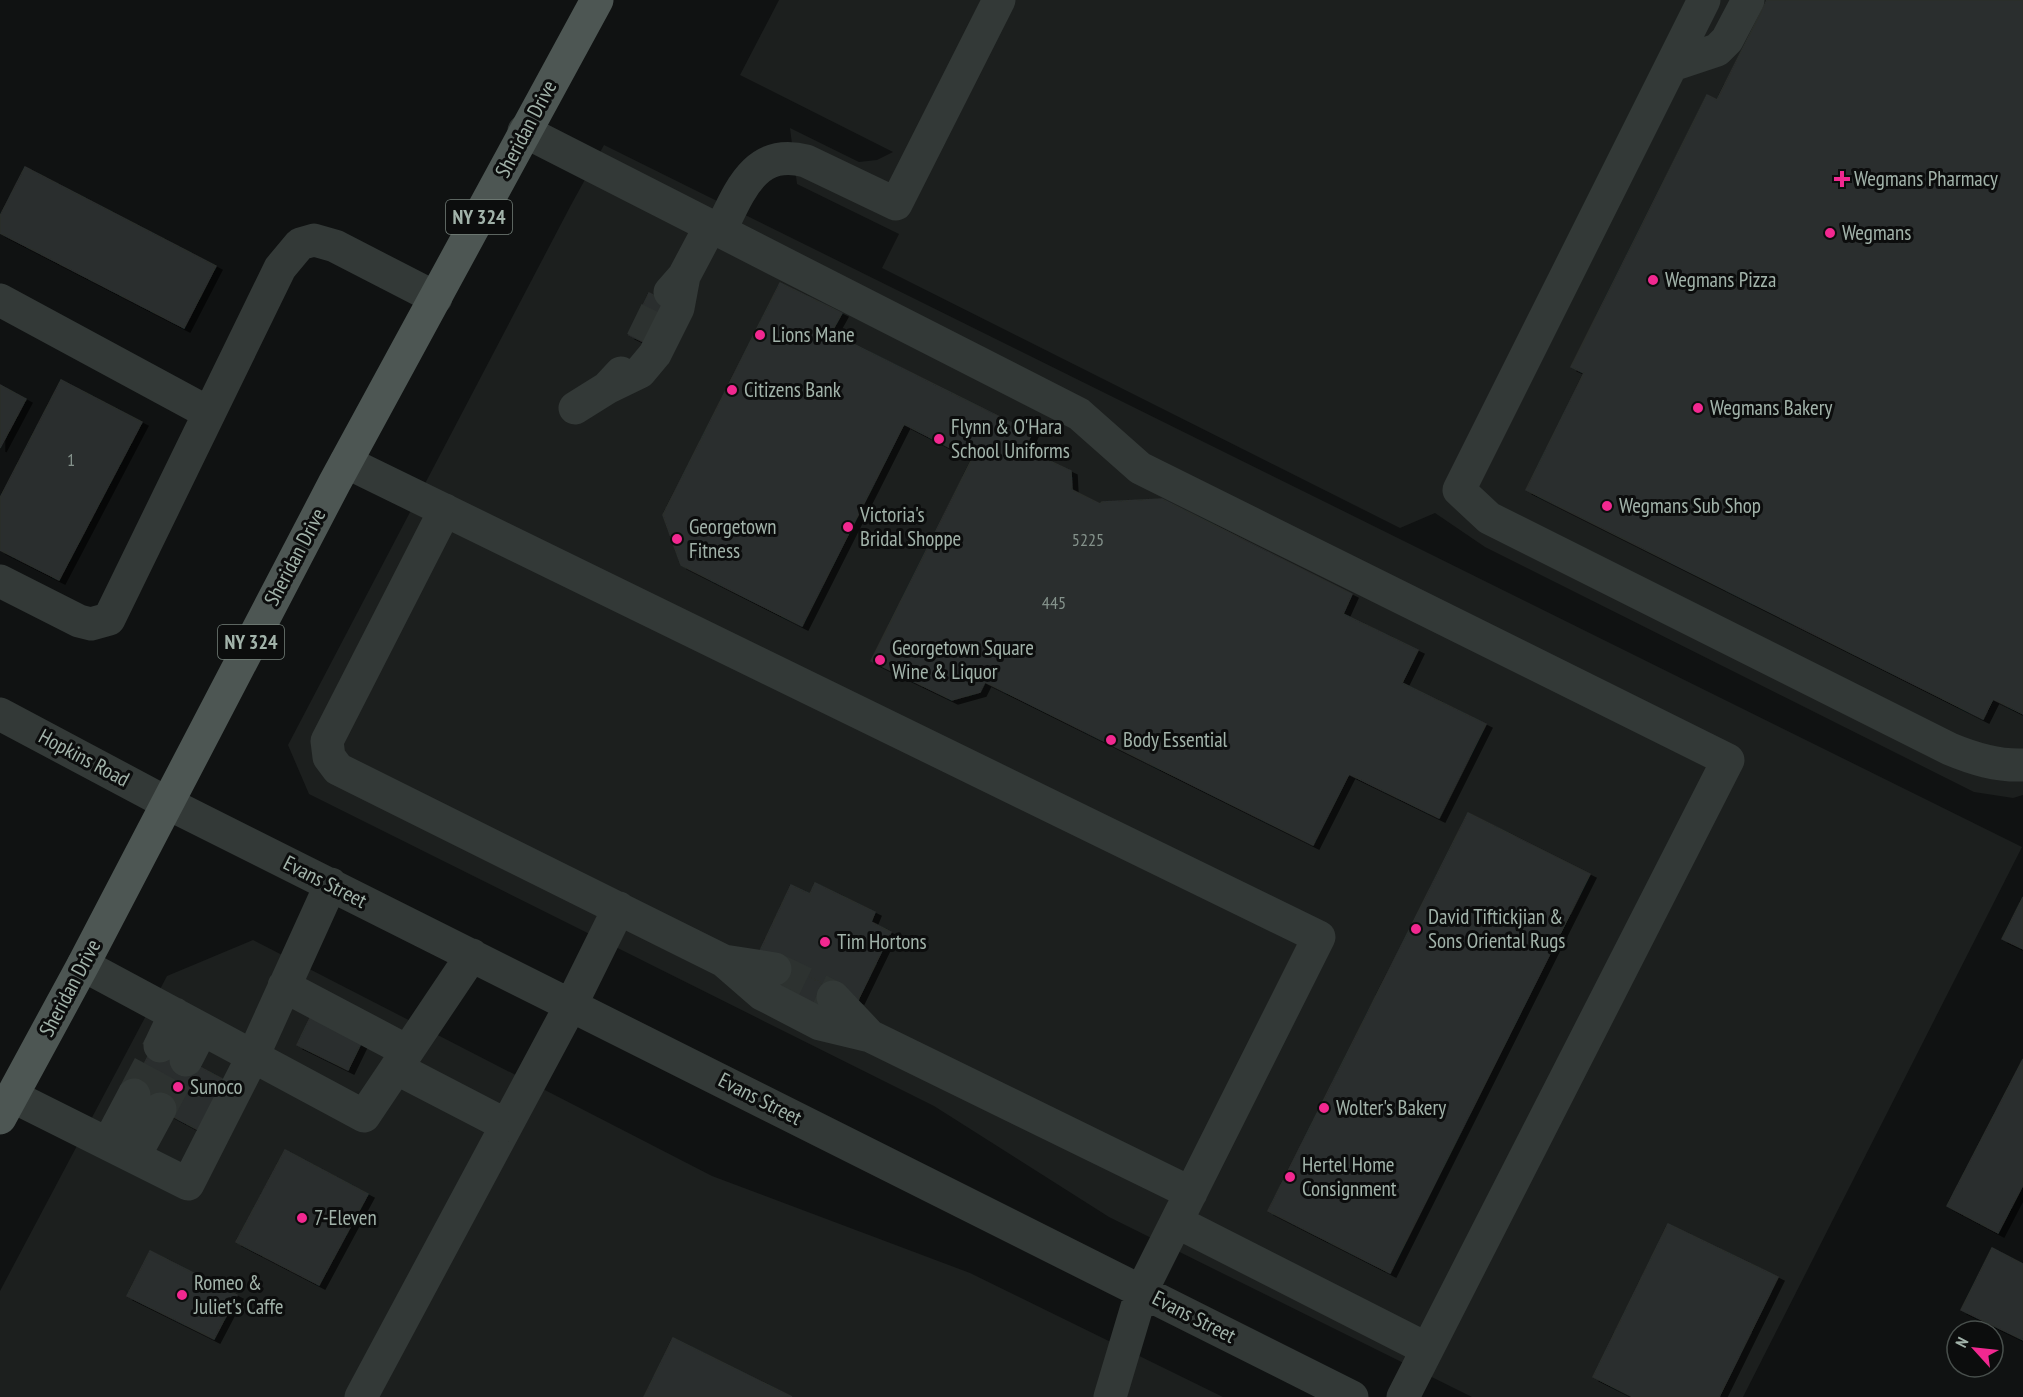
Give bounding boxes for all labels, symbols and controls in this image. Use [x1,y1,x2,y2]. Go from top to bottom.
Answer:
street label: Sheridan Drive [489,75,562,182]
place label: Wegmans Pharmacy [1854,165,1998,192]
marker: Wegmans Pharmacy [1835,172,1849,186]
road number: NY 324 [446,200,512,234]
place label: Wegmans [1842,219,1911,246]
marker: Wegmans [1823,226,1837,240]
place label: Wegmans Pizza [1665,266,1776,293]
marker: Wegmans Pizza [1646,273,1660,287]
place label: Lions Mane [772,321,855,348]
marker: Lions Mane [753,328,767,342]
place label: Citizens Bank [744,376,841,403]
marker: Citizens Bank [725,383,739,397]
place label: Wegmans Bakery [1710,394,1832,421]
marker: Wegmans Bakery [1691,401,1705,415]
place label: Flynn & O'Hara School Uniforms [951,413,1070,464]
marker: Flynn & O'Hara School Uniforms [932,432,946,446]
house number: 1 [67,448,75,471]
place label: Wegmans Sub Shop [1619,492,1761,519]
marker: Wegmans Sub Shop [1600,499,1614,513]
place label: Victoria's Bridal Shoppe [859,501,961,552]
street label: Sheridan Drive [258,503,331,610]
place label: Georgetown Fitness [689,513,777,564]
marker: Victoria's Bridal Shoppe [841,520,855,534]
house number: 5225 [1072,528,1104,551]
marker: Georgetown Fitness [670,532,684,546]
house number: 445 [1042,591,1066,614]
road number: NY 324 [218,625,284,659]
place label: Georgetown Square Wine & Liquor [892,634,1034,685]
marker: Georgetown Square Wine & Liquor [873,653,887,667]
street label: Hopkins Road [34,722,134,793]
place label: Body Essential [1123,726,1228,753]
marker: Body Essential [1104,733,1118,747]
street label: Evans Street [279,849,372,914]
place label: David Tiftickjian & Sons Oriental Rugs [1428,903,1565,954]
marker: David Tiftickjian & Sons Oriental Rugs [1409,922,1423,936]
place label: Tim Hortons [837,928,927,955]
street label: Sheridan Drive [33,934,106,1041]
marker: Tim Hortons [818,935,832,949]
street label: Evans Street [714,1066,807,1131]
place label: Sunoco [190,1073,243,1100]
marker: Sunoco [171,1080,185,1094]
place label: Wolter's Bakery [1336,1094,1446,1121]
marker: Wolter's Bakery [1317,1101,1331,1115]
place label: Hertel Home Consignment [1302,1151,1397,1202]
marker: Hertel Home Consignment [1283,1170,1297,1184]
place label: 7-Eleven [314,1204,377,1231]
marker: 7-Eleven [295,1211,309,1225]
place label: Romeo & Juliet's Caffe [193,1269,283,1320]
street label: Evans Street [1148,1284,1241,1349]
marker: Romeo & Juliet's Caffe [175,1288,189,1302]
north arrow [1945,1319,2005,1379]
text: N [1951,1334,1973,1351]

